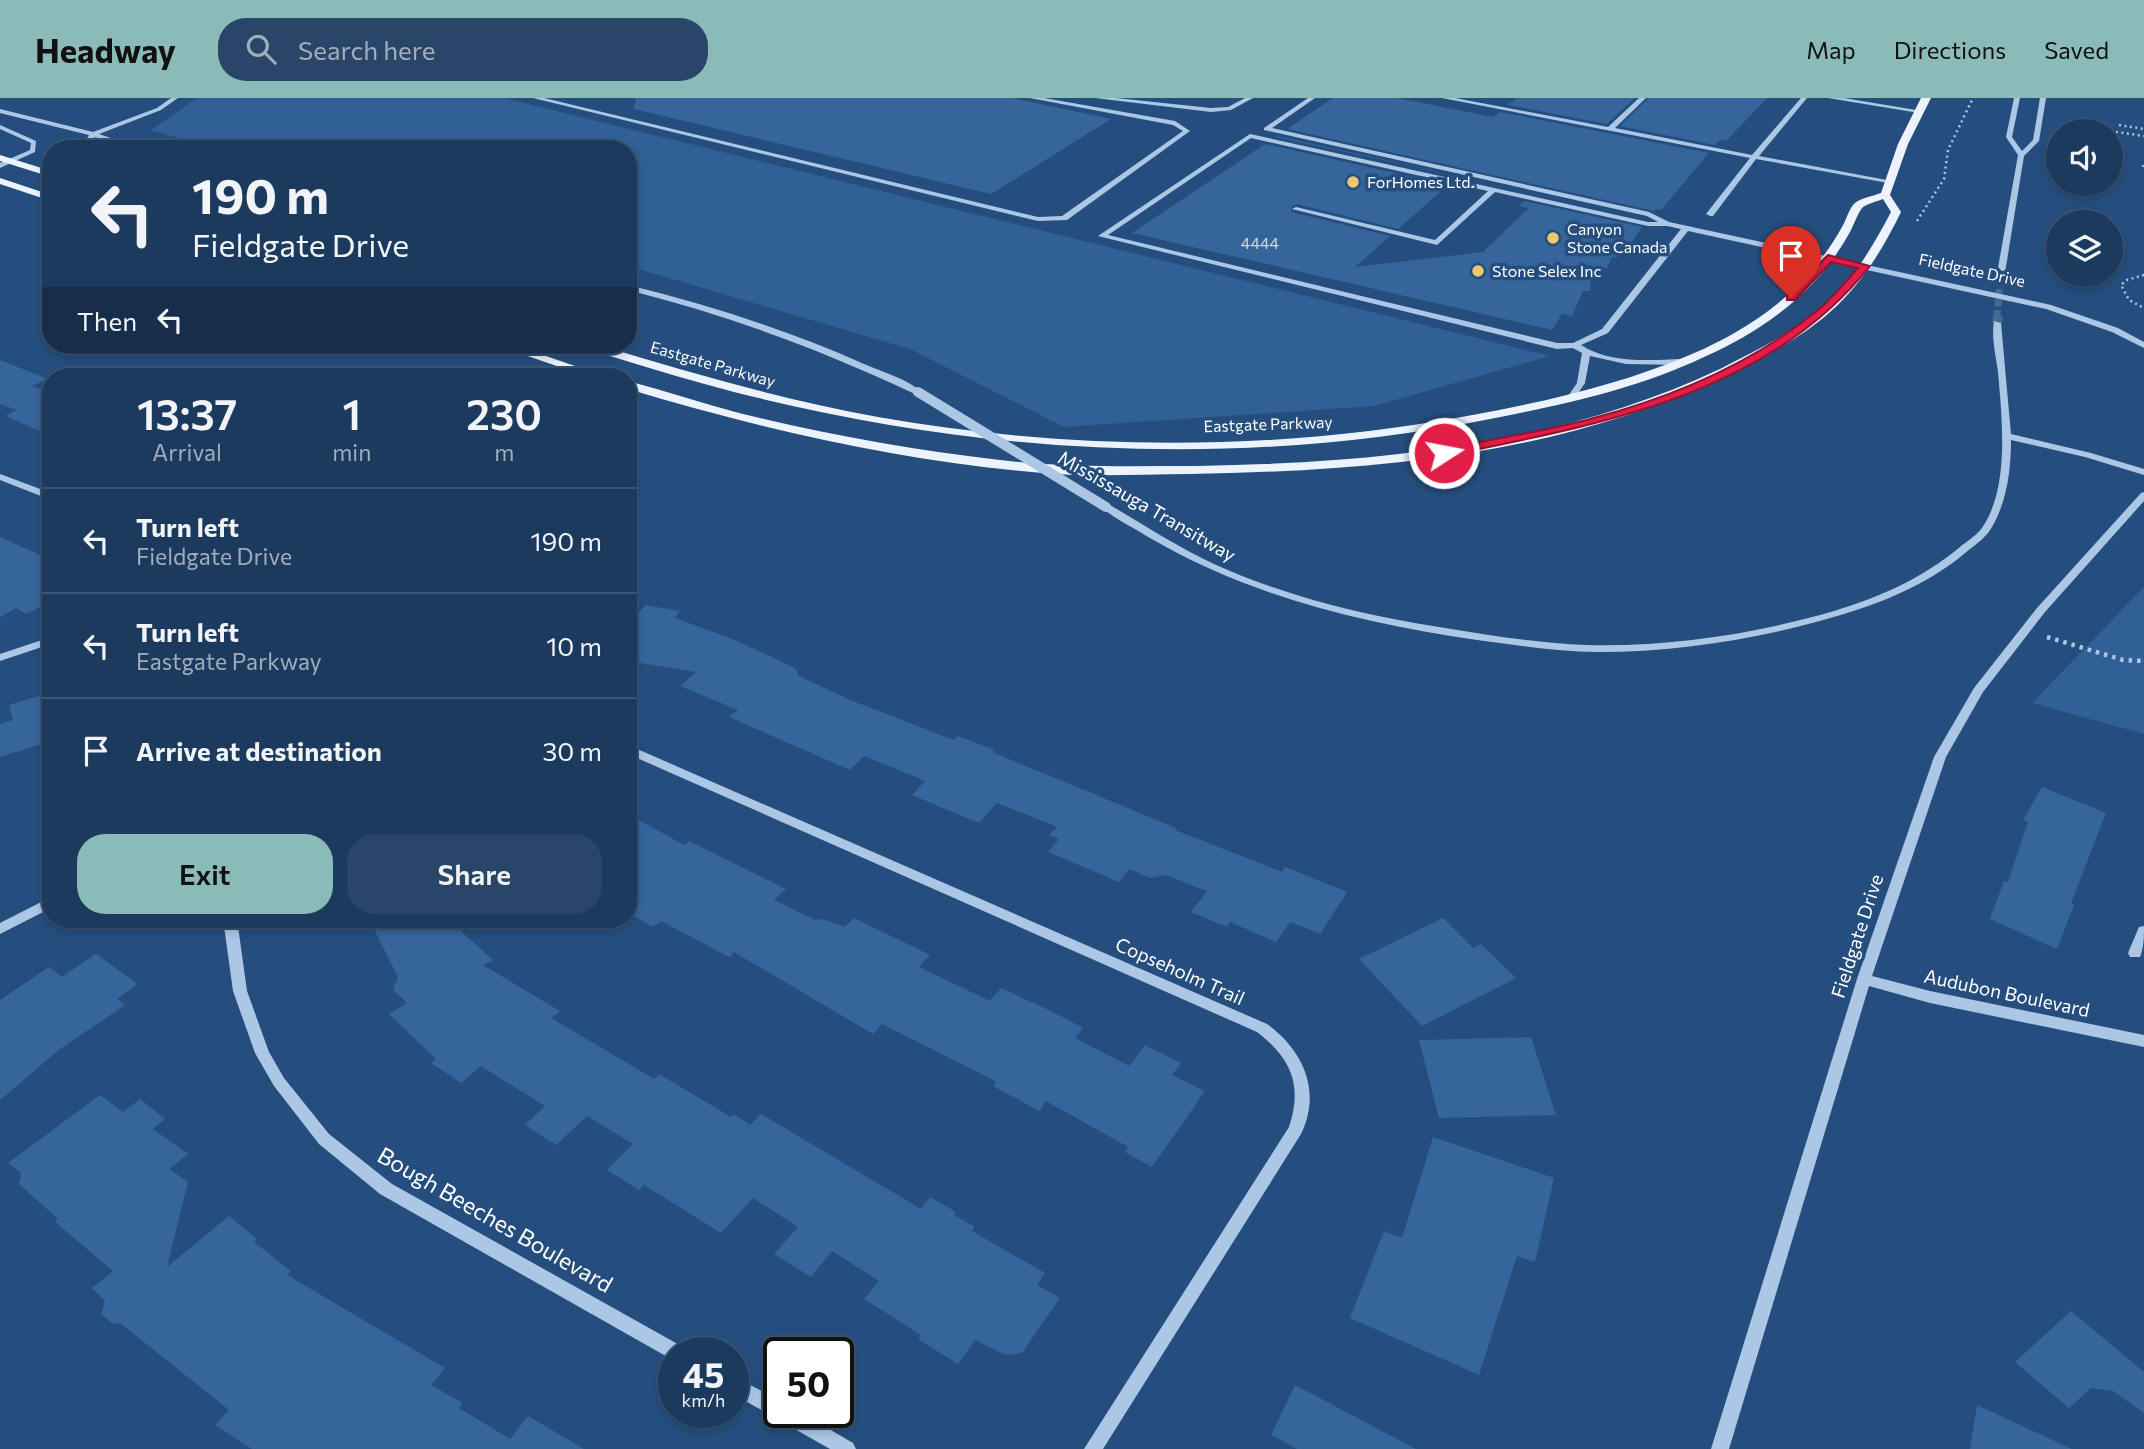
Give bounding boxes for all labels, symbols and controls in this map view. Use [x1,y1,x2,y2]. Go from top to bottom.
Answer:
search box [218,18,708,81]
text: Headway [35,29,176,70]
icon: search [242,30,280,68]
text: Search here [298,34,436,65]
text: Map [1806,35,1856,64]
text: Directions [1894,35,2006,64]
text: Saved [2044,35,2109,64]
map controls [2046,119,2123,287]
button: sound [2046,119,2123,196]
text: 190 m [192,164,329,224]
icon: left [77,168,168,259]
place label: ForHomes Ltd. [1367,172,1474,191]
marker: ForHomes Ltd. [1345,174,1361,190]
button: layers [2046,210,2123,287]
place label: Canyon Stone Canada [1567,219,1667,256]
text: Fieldgate Drive [192,224,409,264]
pin [1761,226,1821,298]
marker: Canyon Stone Canada [1545,230,1561,246]
house number: 4444 [1241,233,1280,252]
icon: arrive [1772,237,1810,275]
street label: Fieldgate Drive [1917,249,2027,290]
place label: Stone Selex Inc [1492,261,1601,280]
marker: Stone Selex Inc [1470,263,1486,279]
icon: left [151,301,189,339]
text: Then [77,305,137,336]
street label: Eastgate Parkway [648,337,778,390]
text: 13:37 [137,387,237,439]
text: 1 [343,387,361,439]
text: 230 [466,387,542,439]
street label: Eastgate Parkway [1203,412,1333,435]
position arrow [1407,416,1481,490]
text: Arrival [152,438,222,466]
text: min [332,438,371,466]
text: m [494,438,514,466]
street label: Mississauga Transitway [1054,445,1240,566]
text: Turn left [136,511,239,542]
icon: left [77,522,115,560]
text: 190 m [530,525,602,556]
text: Fieldgate Drive [136,542,292,570]
text: Turn left [136,616,239,647]
icon: left [77,627,115,665]
text: 10 m [546,630,602,661]
text: Eastgate Parkway [136,647,322,675]
icon: arrive [77,732,115,770]
text: Arrive at destination [136,735,382,766]
text: 30 m [543,735,602,766]
button: Exit [77,834,333,914]
button: Share [347,834,602,914]
street label: Fieldgate Drive [1826,871,1887,1001]
street label: Copseholm Trail [1112,932,1248,1009]
street label: Audubon Boulevard [1922,964,2092,1021]
street label: Bough Beeches Boulevard [373,1140,618,1298]
speed limit sign: 50 [763,1337,854,1428]
text: 45 [683,1352,724,1395]
text: km/h [682,1389,725,1411]

